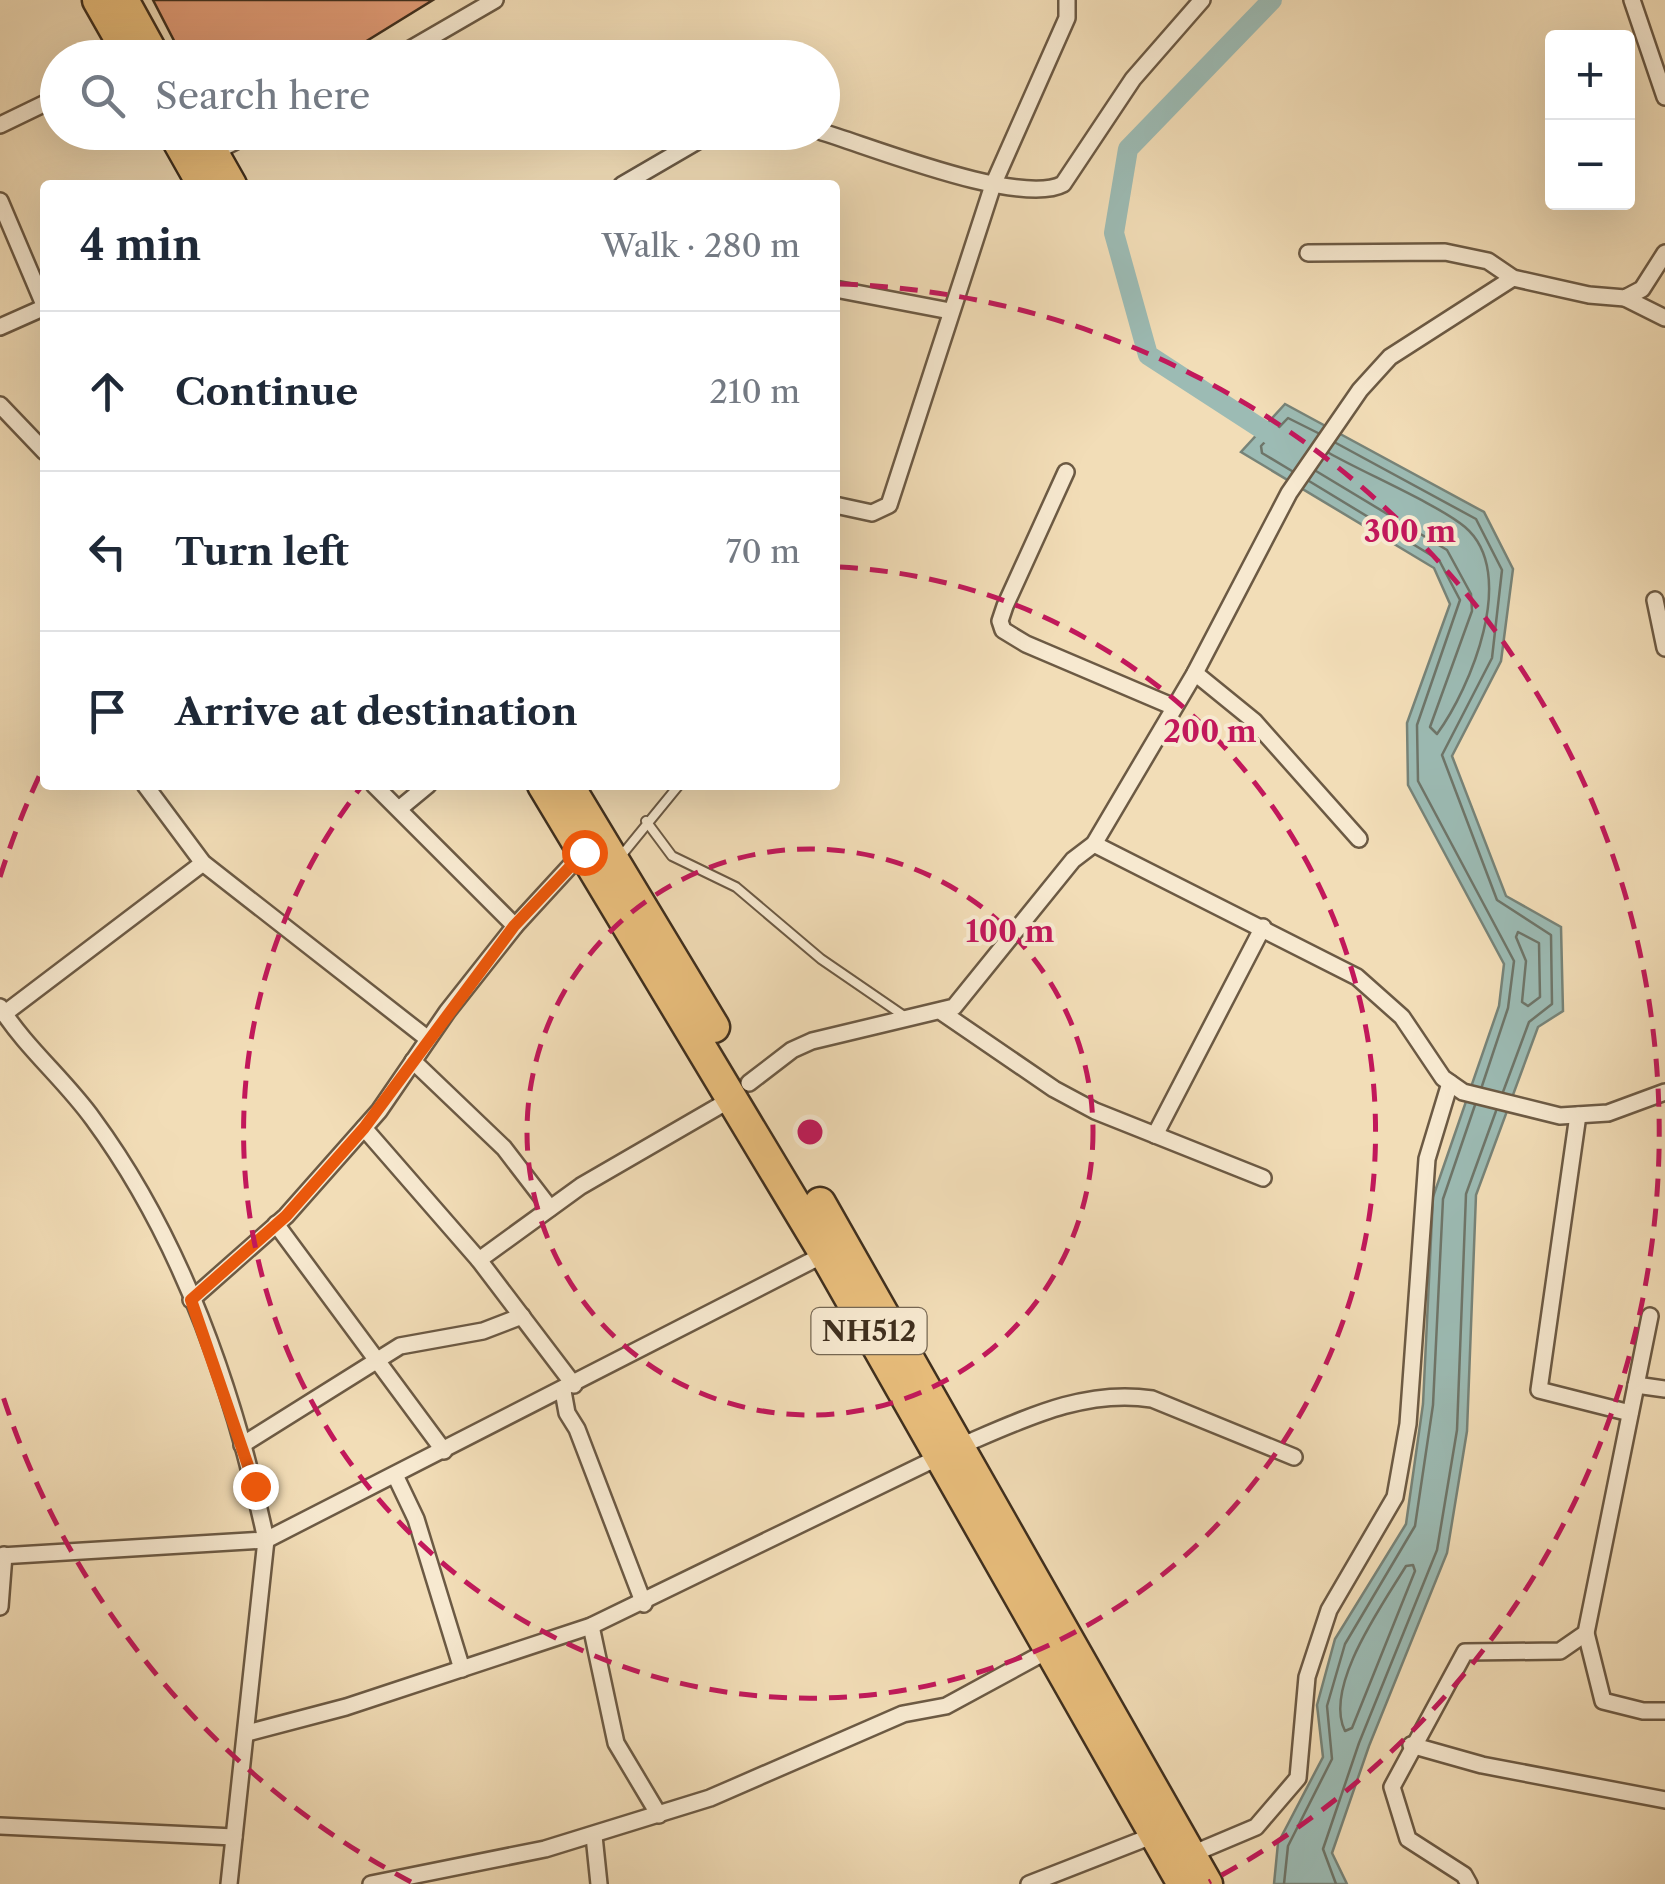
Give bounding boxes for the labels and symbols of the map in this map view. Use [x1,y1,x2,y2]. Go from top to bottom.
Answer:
text: 300 m [1364,513,1456,550]
text: 200 m [1163,713,1257,750]
route start [562,830,608,876]
text: 100 m [966,913,1055,950]
centre of rings [792,1114,828,1150]
road number: NH512 [812,1308,926,1354]
route end [233,1464,279,1510]

